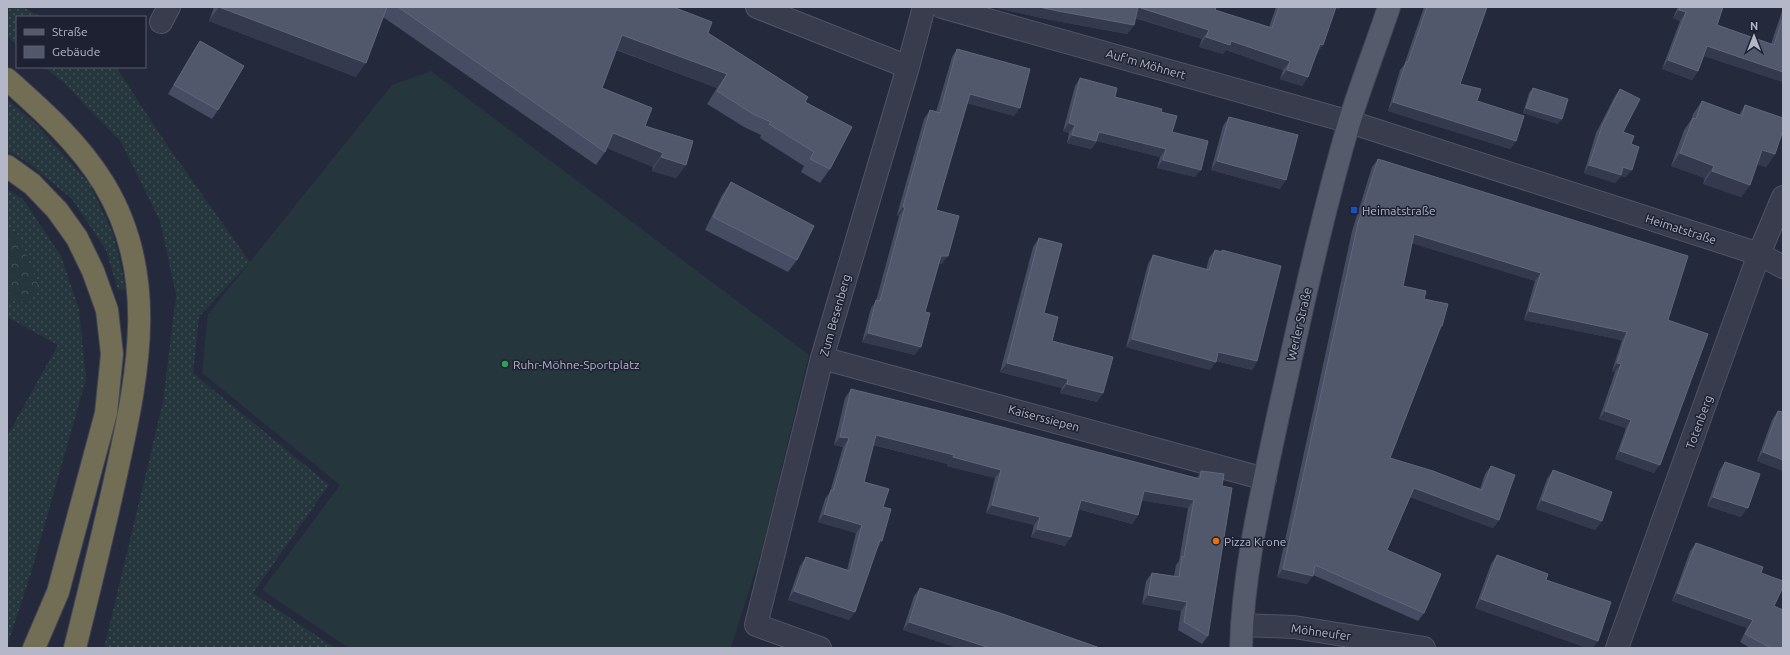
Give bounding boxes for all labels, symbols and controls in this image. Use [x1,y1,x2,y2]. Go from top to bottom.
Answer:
legend [16,16,146,68]
north arrow [1734,16,1774,56]
text: N [1750,20,1758,32]
text: Straße [52,25,88,38]
text: Gebäude [52,45,100,58]
street label: Auf'm Möhnert [1105,46,1188,82]
place label: Heimatstraße [1362,204,1436,217]
marker: Heimatstraße [1349,205,1359,215]
street label: Heimatstraße [1644,211,1718,247]
street label: Zum Besenberg [817,273,853,357]
street label: Werler Straße [1284,286,1314,362]
place label: Ruhr-Möhne-Sportplatz [513,358,640,371]
marker: Ruhr-Möhne-Sportplatz [500,359,510,369]
street label: Totenberg [1683,393,1715,451]
street label: Kaiserssiepen [1007,402,1081,434]
place label: Pizza Krone [1224,535,1286,548]
marker: Pizza Krone [1211,536,1221,546]
street label: Möhneufer [1290,621,1352,643]

